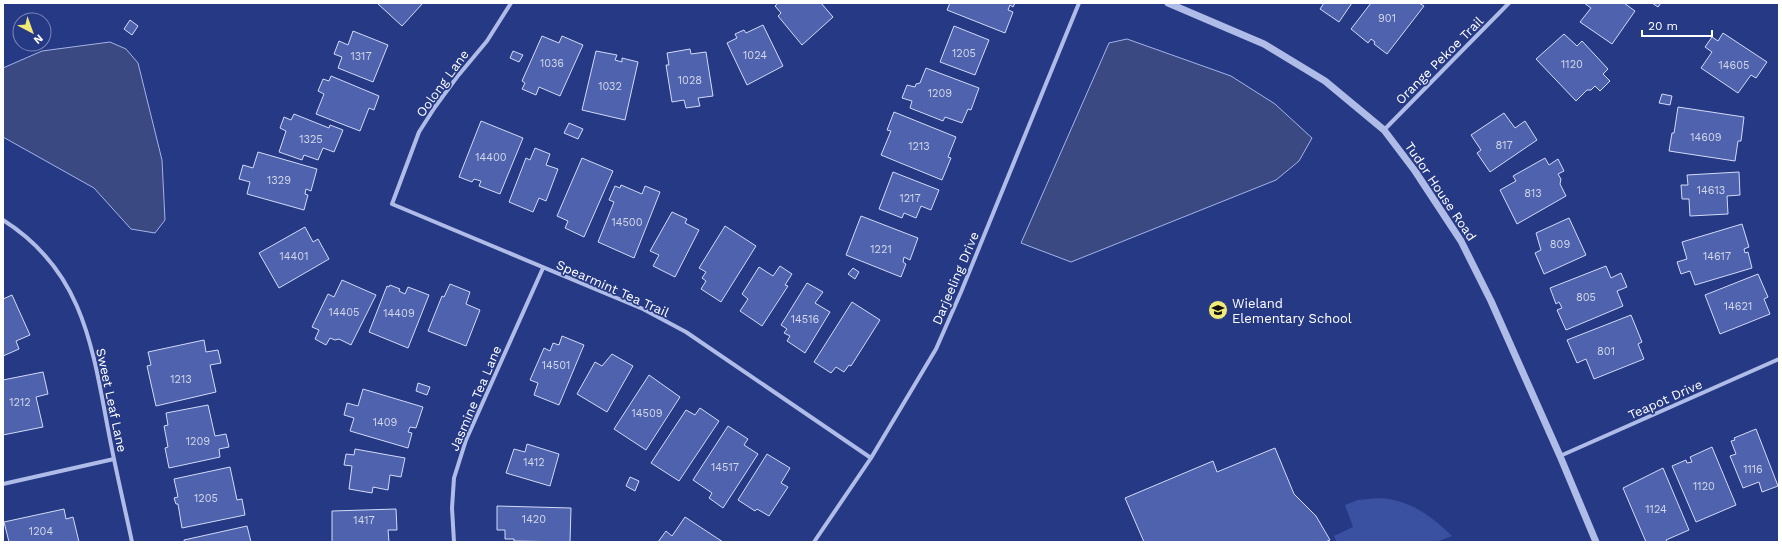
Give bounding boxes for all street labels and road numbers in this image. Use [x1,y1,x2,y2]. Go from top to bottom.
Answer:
street label: Orange Pekoe Trail [1392,13,1486,107]
street label: Oolong Lane [413,47,472,120]
street label: Tudor House Road [1402,139,1479,244]
street label: Darjeeling Drive [929,229,982,327]
street label: Spearmint Tea Trail [554,257,672,320]
street label: Jasmine Tea Lane [446,343,504,453]
street label: Sweet Leaf Lane [93,347,130,453]
street label: Teapot Drive [1626,376,1704,422]

